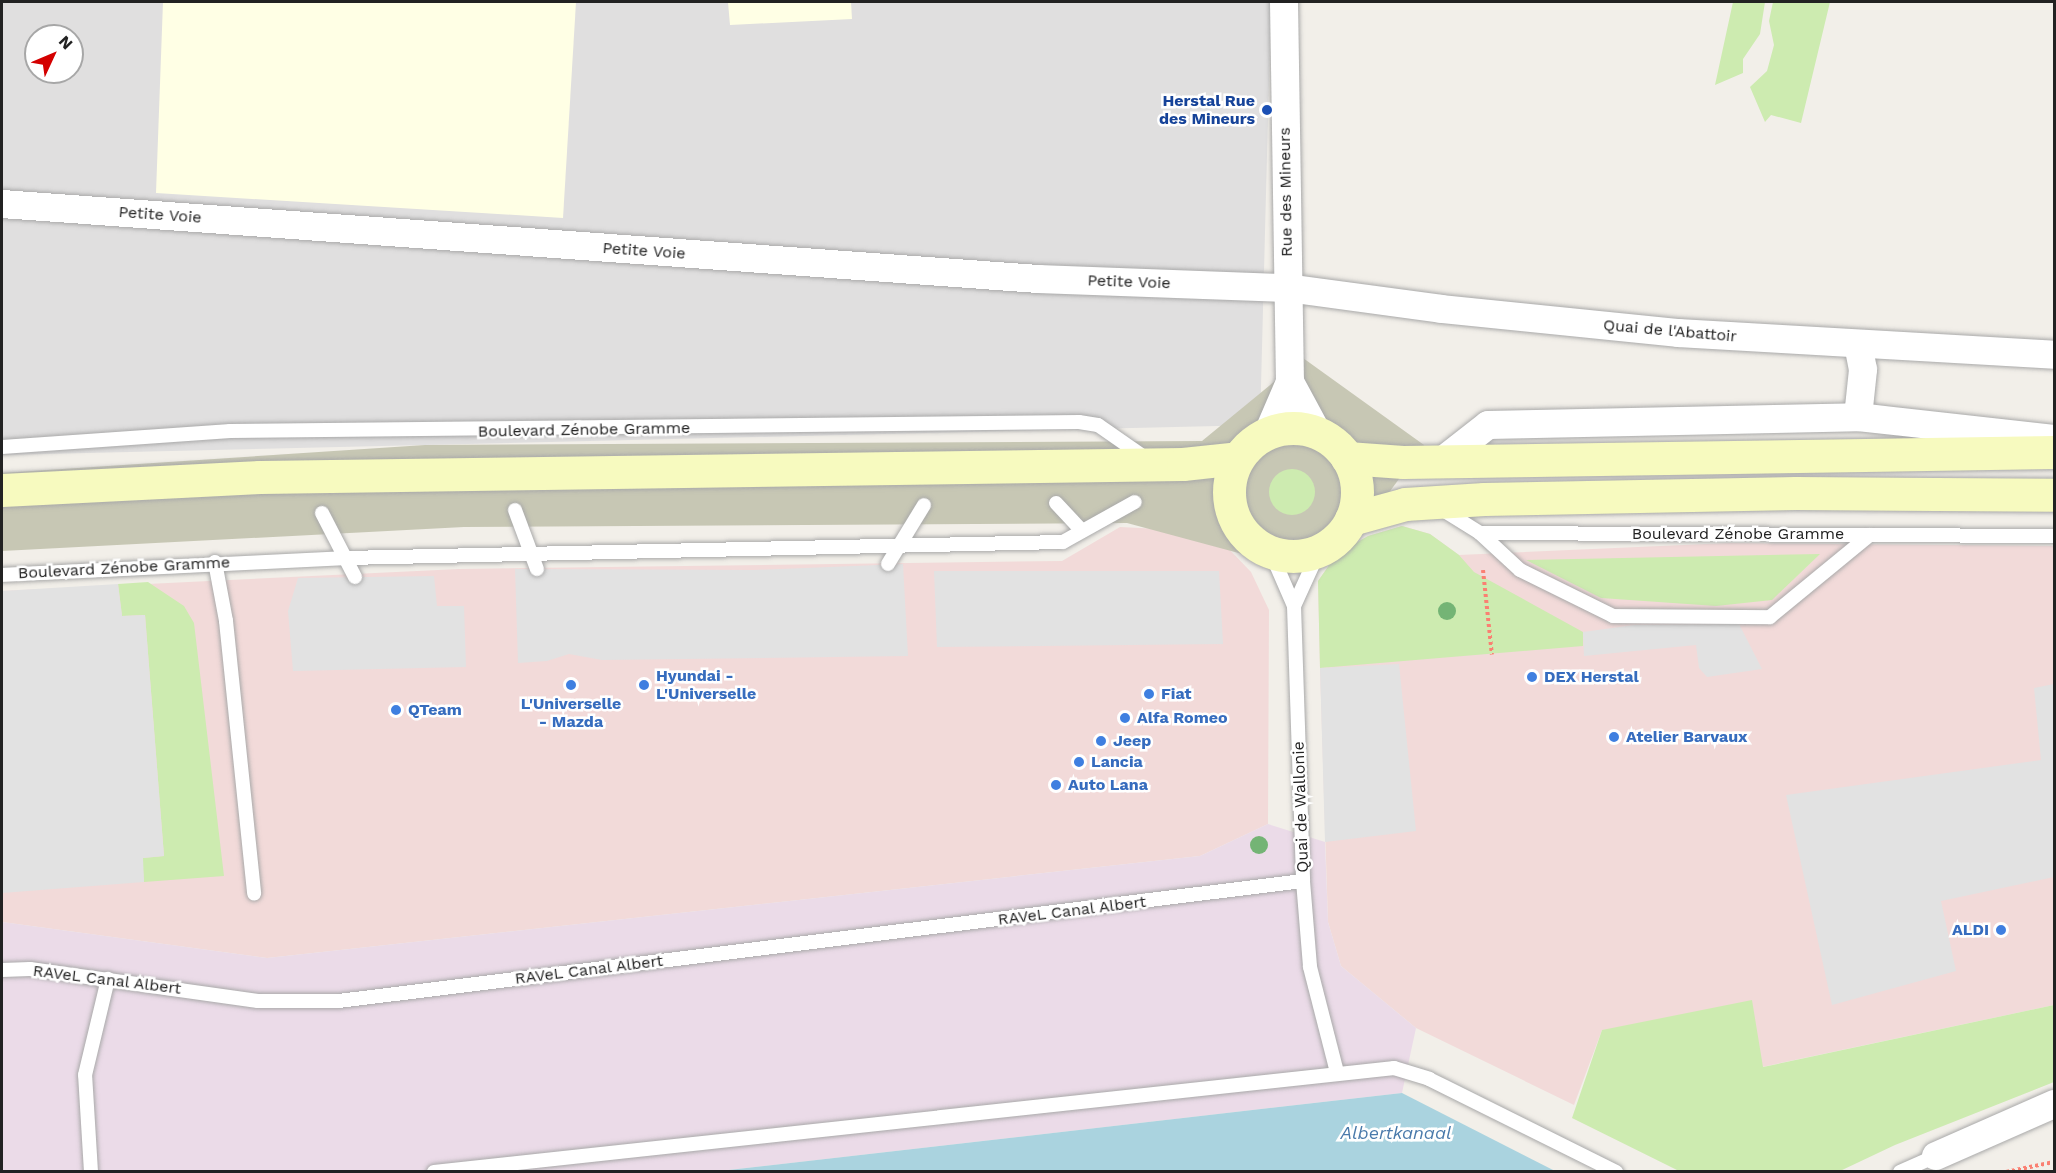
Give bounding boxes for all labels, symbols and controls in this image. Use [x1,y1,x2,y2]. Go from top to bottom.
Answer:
north arrow [24,24,84,84]
text: N [55,32,77,53]
place label: Herstal Rue des Mineurs [1159,91,1255,129]
marker: Herstal Rue des Mineurs [1260,103,1274,117]
street label: Rue des Mineurs [1275,127,1297,257]
street label: Petite Voie [118,203,202,227]
street label: Petite Voie [602,239,686,263]
street label: Petite Voie [1087,271,1171,293]
street label: Quai de l'Abattoir [1602,316,1738,346]
street label: Boulevard Zénobe Gramme [478,419,690,441]
street label: Boulevard Zénobe Gramme [1632,524,1844,544]
street label: Boulevard Zénobe Gramme [17,553,231,583]
place label: Hyundai - L'Universelle [656,666,756,704]
place label: DEX Herstal [1544,667,1639,687]
marker: DEX Herstal [1525,670,1539,684]
marker: L'Universelle - Mazda [564,678,578,692]
marker: Hyundai - L'Universelle [637,678,651,692]
place label: Fiat [1161,684,1191,704]
marker: Fiat [1142,687,1156,701]
place label: L'Universelle - Mazda [521,694,621,732]
place label: QTeam [408,700,462,720]
marker: QTeam [389,703,403,717]
place label: Alfa Romeo [1137,708,1228,728]
marker: Alfa Romeo [1118,711,1132,725]
place label: Atelier Barvaux [1626,727,1748,747]
marker: Atelier Barvaux [1607,730,1621,744]
place label: Jeep [1113,731,1151,751]
marker: Jeep [1094,734,1108,748]
street label: Quai de Wallonie [1289,741,1313,873]
place label: Lancia [1091,752,1143,772]
marker: Lancia [1072,755,1086,769]
place label: Auto Lana [1068,775,1148,795]
marker: Auto Lana [1049,778,1063,792]
street label: RAVeL Canal Albert [996,892,1148,930]
place label: ALDI [1952,920,1989,940]
marker: ALDI [1994,923,2008,937]
street label: RAVeL Canal Albert [513,951,665,989]
street label: RAVeL Canal Albert [31,961,183,999]
water label: Albertkanaal [1341,1122,1451,1144]

